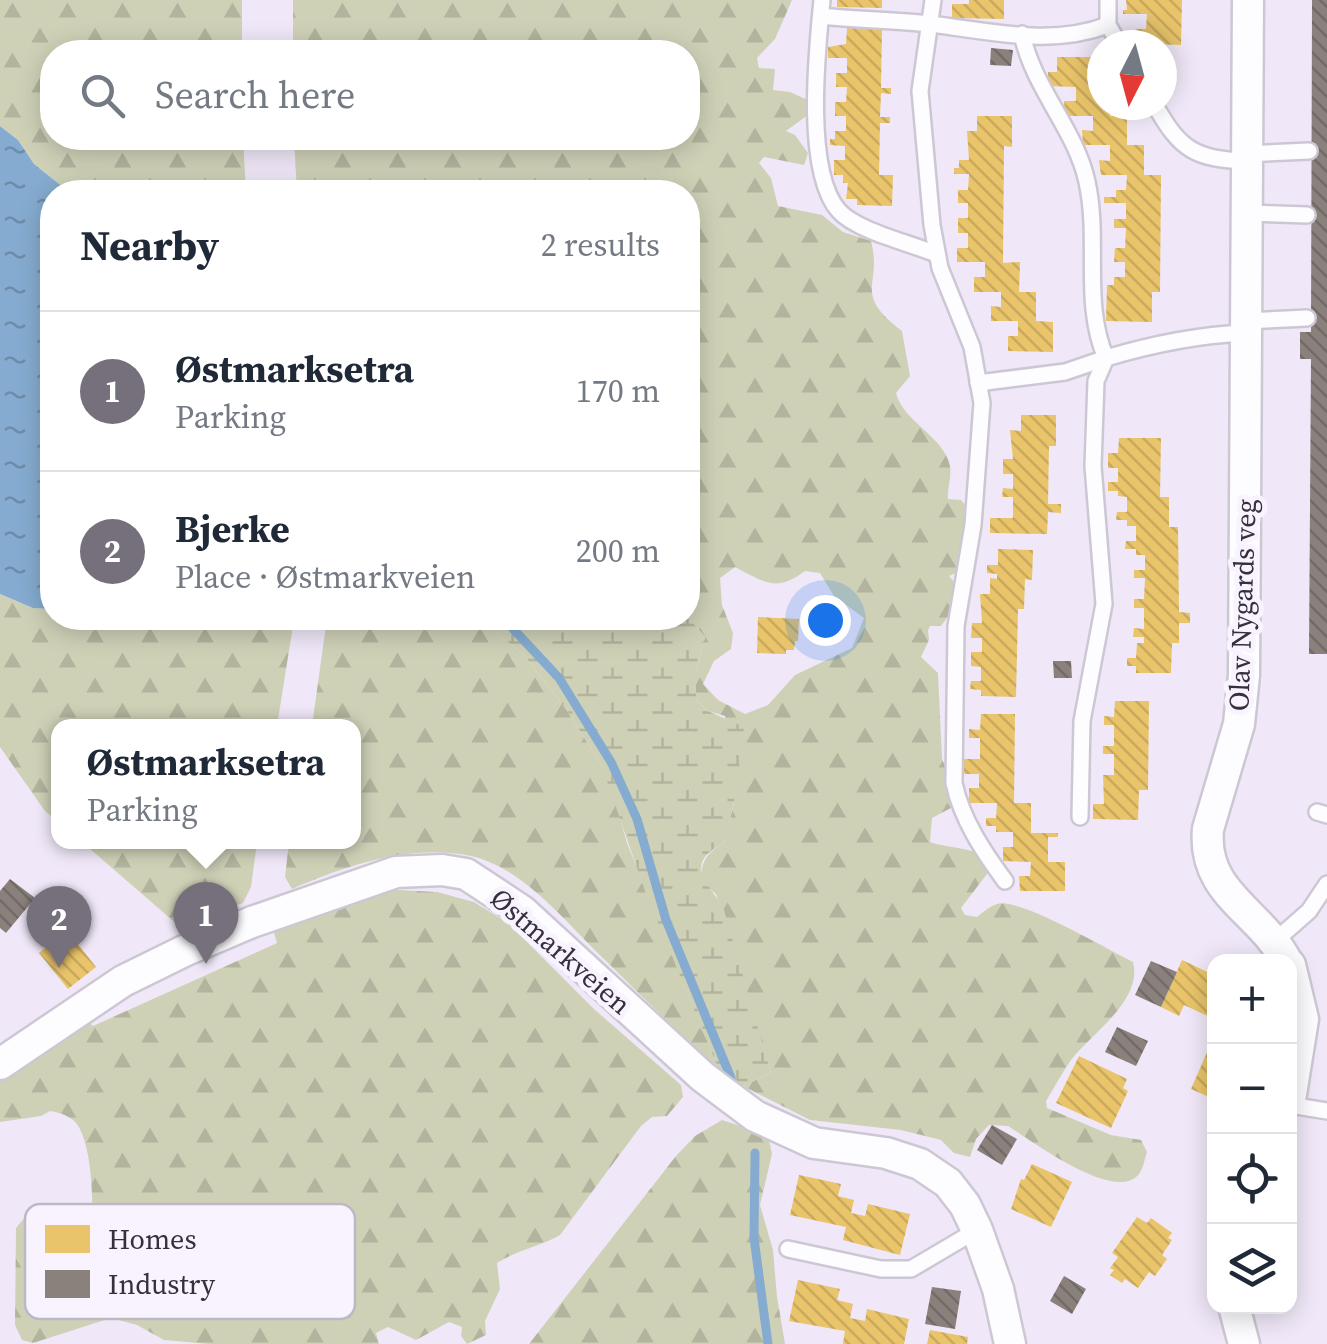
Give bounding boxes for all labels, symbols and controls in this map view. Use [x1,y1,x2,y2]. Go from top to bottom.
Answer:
north arrow [1087,30,1177,120]
search box [40,40,700,150]
icon: search [75,68,130,123]
text: Search here [155,69,355,121]
text: Nearby [80,216,219,274]
text: 2 results [541,223,660,267]
text: Østmarksetra [175,343,414,395]
text: 1 [104,369,121,413]
text: 170 m [576,369,660,413]
text: Parking [175,395,286,439]
street label: Olav Nygards veg [1219,498,1265,712]
text: Bjerke [175,503,290,555]
text: 2 [104,529,121,573]
text: 200 m [576,529,660,573]
text: Place · Østmarkveien [175,555,475,599]
your location [800,595,851,646]
popup [51,719,361,849]
text: Østmarksetra [87,736,325,788]
text: Parking [87,788,198,832]
street label: Østmarkveien [483,879,639,1023]
pin: 1 [174,882,238,964]
pin: 2 [27,886,92,968]
map controls [1207,954,1297,1314]
button: + [1207,954,1297,1044]
button: − [1207,1044,1297,1134]
button: locate [1207,1134,1297,1224]
legend [25,1204,355,1319]
text: Homes [108,1220,197,1258]
button: layers [1207,1224,1297,1314]
text: Industry [108,1265,216,1303]

